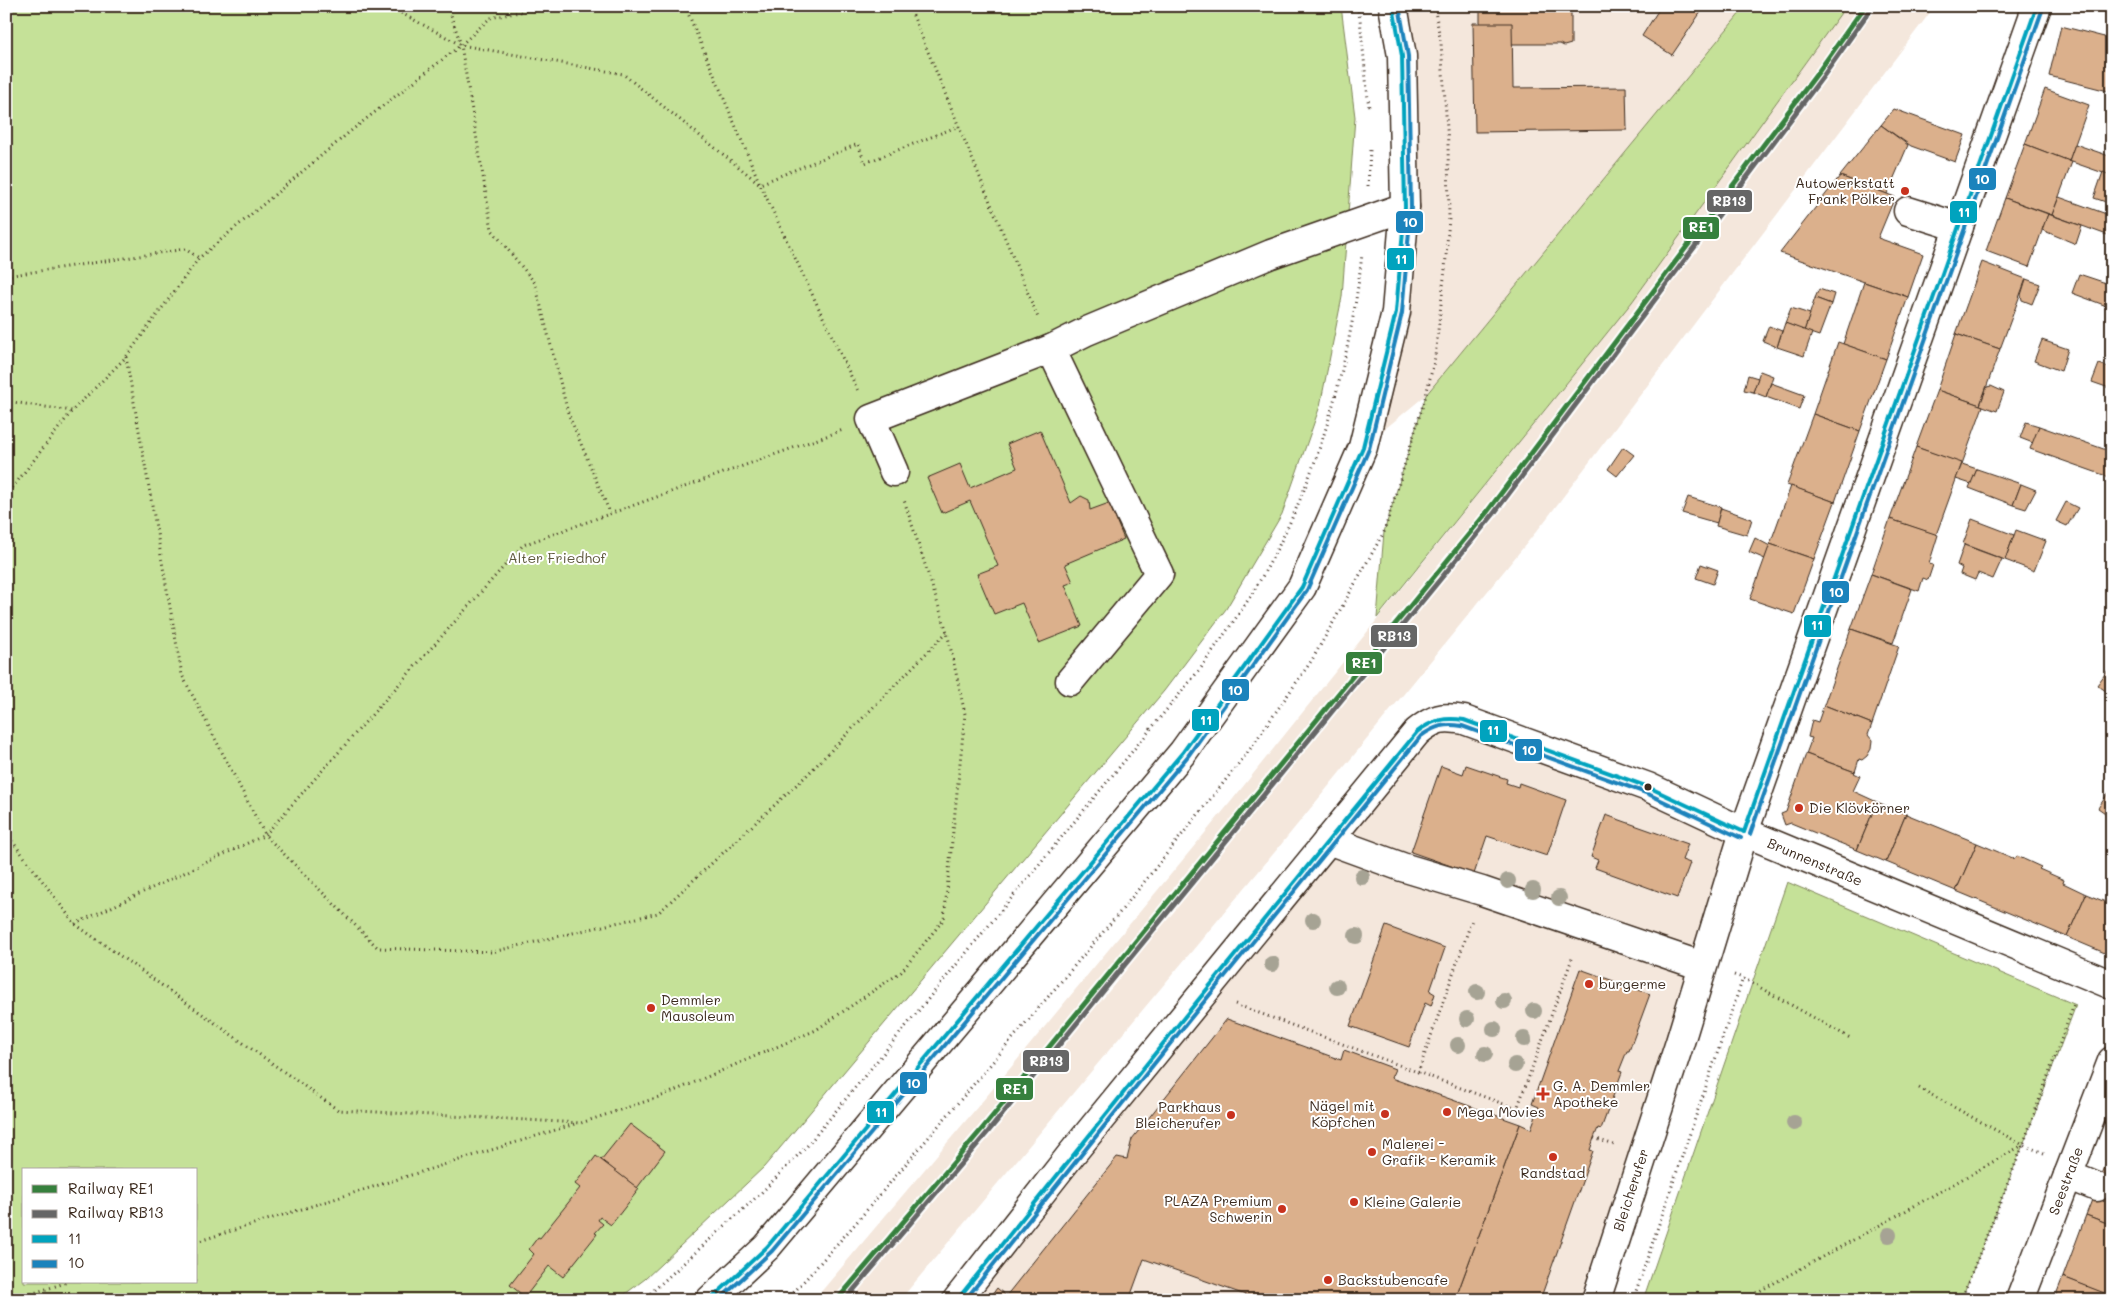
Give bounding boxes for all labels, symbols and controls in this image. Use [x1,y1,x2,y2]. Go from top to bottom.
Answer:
line badge: 10 [1968,167,1997,191]
text: 10 [1974,169,1990,188]
place label: Autowerkstatt Frank Pölker [1795,173,1895,208]
marker: Autowerkstatt Frank Pölker [1899,185,1911,197]
line badge: RB13 [1706,189,1753,213]
text: RB13 [1712,191,1746,210]
line badge: 11 [1949,200,1978,224]
text: 11 [1958,202,1970,221]
line badge: 10 [1395,210,1424,234]
text: 10 [1402,212,1418,231]
line badge: RE1 [1682,216,1720,240]
text: RE1 [1689,217,1713,236]
line badge: 11 [1386,247,1415,271]
text: 11 [1395,249,1407,268]
park label: Alter Friedhof [508,548,606,567]
line badge: 10 [1821,580,1850,604]
text: 10 [1828,582,1844,601]
line badge: 11 [1803,614,1832,638]
text: 11 [1811,615,1823,634]
line badge: RB13 [1370,624,1418,648]
text: RB13 [1377,626,1411,645]
line badge: RE1 [1345,651,1383,675]
text: RE1 [1352,653,1376,672]
line badge: 10 [1221,678,1250,702]
text: 10 [1227,680,1243,699]
line badge: 11 [1191,708,1220,732]
text: 11 [1200,710,1212,729]
line badge: 11 [1479,719,1508,743]
text: 11 [1487,720,1499,739]
line badge: 10 [1514,738,1543,762]
text: 10 [1521,740,1537,759]
unlabelled marker [1643,782,1653,792]
place label: Die Klövkörner [1809,798,1910,817]
marker: Die Klövkörner [1793,802,1805,814]
street label: Brunnenstraße [1765,833,1866,890]
place label: burgerme [1599,974,1666,993]
marker: burgerme [1583,978,1595,990]
place label: Demmler Mausoleum [661,990,735,1025]
marker: Demmler Mausoleum [645,1002,657,1014]
line badge: RB13 [1022,1049,1070,1073]
text: RB13 [1029,1051,1063,1070]
line badge: 10 [899,1071,928,1095]
text: 10 [905,1073,921,1092]
place label: G. A. Demmler Apotheke [1553,1076,1650,1111]
line badge: RE1 [995,1077,1034,1101]
text: RE1 [1003,1079,1027,1098]
marker: G. A. Demmler Apotheke [1537,1088,1549,1100]
place label: Nägel mit Köpfchen [1310,1096,1375,1131]
place label: Parkhaus Bleicherufer [1135,1097,1221,1132]
line badge: 11 [866,1100,895,1124]
text: 11 [875,1102,887,1121]
place label: Mega Movies [1457,1102,1545,1121]
marker: Mega Movies [1441,1106,1453,1118]
marker: Nägel mit Köpfchen [1379,1108,1391,1120]
marker: Parkhaus Bleicherufer [1225,1109,1237,1121]
place label: Malerei - Grafik - Keramik [1382,1134,1496,1169]
street label: Seestraße [2044,1144,2087,1218]
marker: Malerei - Grafik - Keramik [1366,1146,1378,1158]
street label: Bleicherufer [1608,1146,1653,1234]
marker: Randstad [1547,1151,1559,1163]
place label: Randstad [1521,1163,1586,1182]
legend [22,1168,198,1284]
text: Railway RE1 [68,1178,154,1198]
place label: PLAZA Premium Schwerin [1164,1191,1272,1226]
place label: Kleine Galerie [1364,1192,1461,1211]
marker: Kleine Galerie [1348,1196,1360,1208]
text: Railway RB13 [68,1202,164,1222]
marker: PLAZA Premium Schwerin [1276,1203,1288,1215]
text: 11 [68,1228,81,1248]
text: 10 [68,1252,84,1272]
place label: Backstubencafe [1338,1270,1448,1289]
marker: Backstubencafe [1322,1274,1334,1286]

